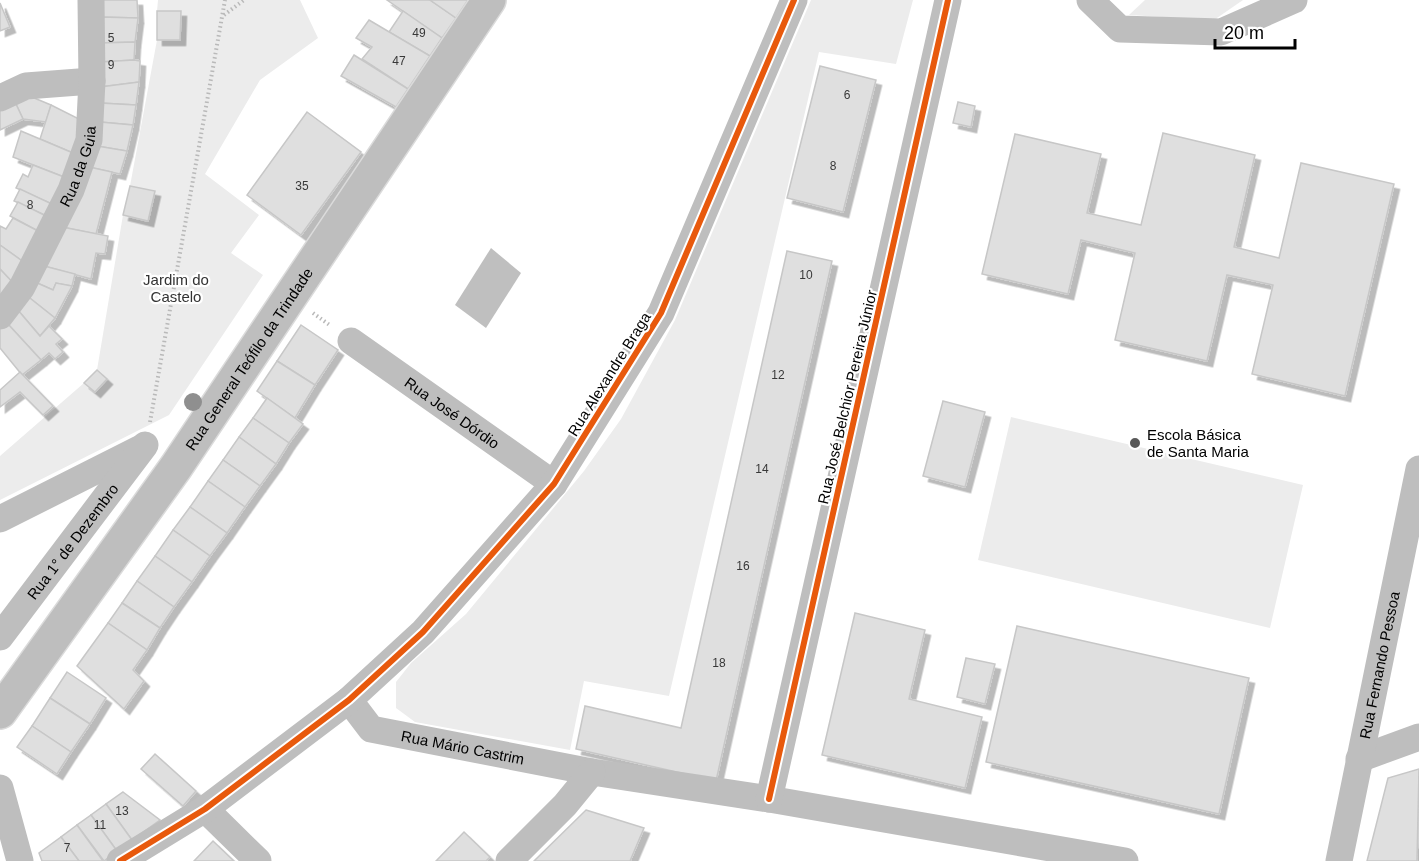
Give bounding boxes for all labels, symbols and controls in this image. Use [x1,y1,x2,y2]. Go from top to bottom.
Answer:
scale bar [1215,12,1294,50]
text: 20 m [1224,23,1264,43]
house number: 49 [412,26,426,40]
house number: 5 [108,31,115,45]
house number: 47 [392,54,406,68]
house number: 9 [108,58,115,72]
house number: 6 [844,88,851,102]
street label: Rua da Guia [56,125,98,209]
house number: 8 [830,159,837,173]
house number: 35 [295,179,309,193]
house number: 8 [27,198,34,212]
street label: Rua General Teófilo da Trindade [181,264,316,453]
house number: 10 [799,268,813,282]
park label: Jardim do Castelo [143,271,209,305]
street label: Rua José Belchior Pereira Júnior [814,288,880,506]
street label: Rua Alexandre Braga [564,308,654,439]
house number: 12 [771,368,785,382]
street label: Rua José Dórdio [402,373,503,452]
place label: Escola Básica de Santa Maria [1147,426,1249,460]
marker: Escola Básica de Santa Maria [1128,436,1142,450]
house number: 14 [755,462,769,476]
street label: Rua 1° de Dezembro [23,480,121,602]
house number: 16 [736,559,750,573]
street label: Rua Fernando Pessoa [1356,589,1402,740]
house number: 18 [712,656,726,670]
street label: Rua Mário Castrim [400,727,526,767]
house number: 13 [115,804,129,818]
house number: 11 [94,818,107,832]
house number: 7 [64,841,71,855]

